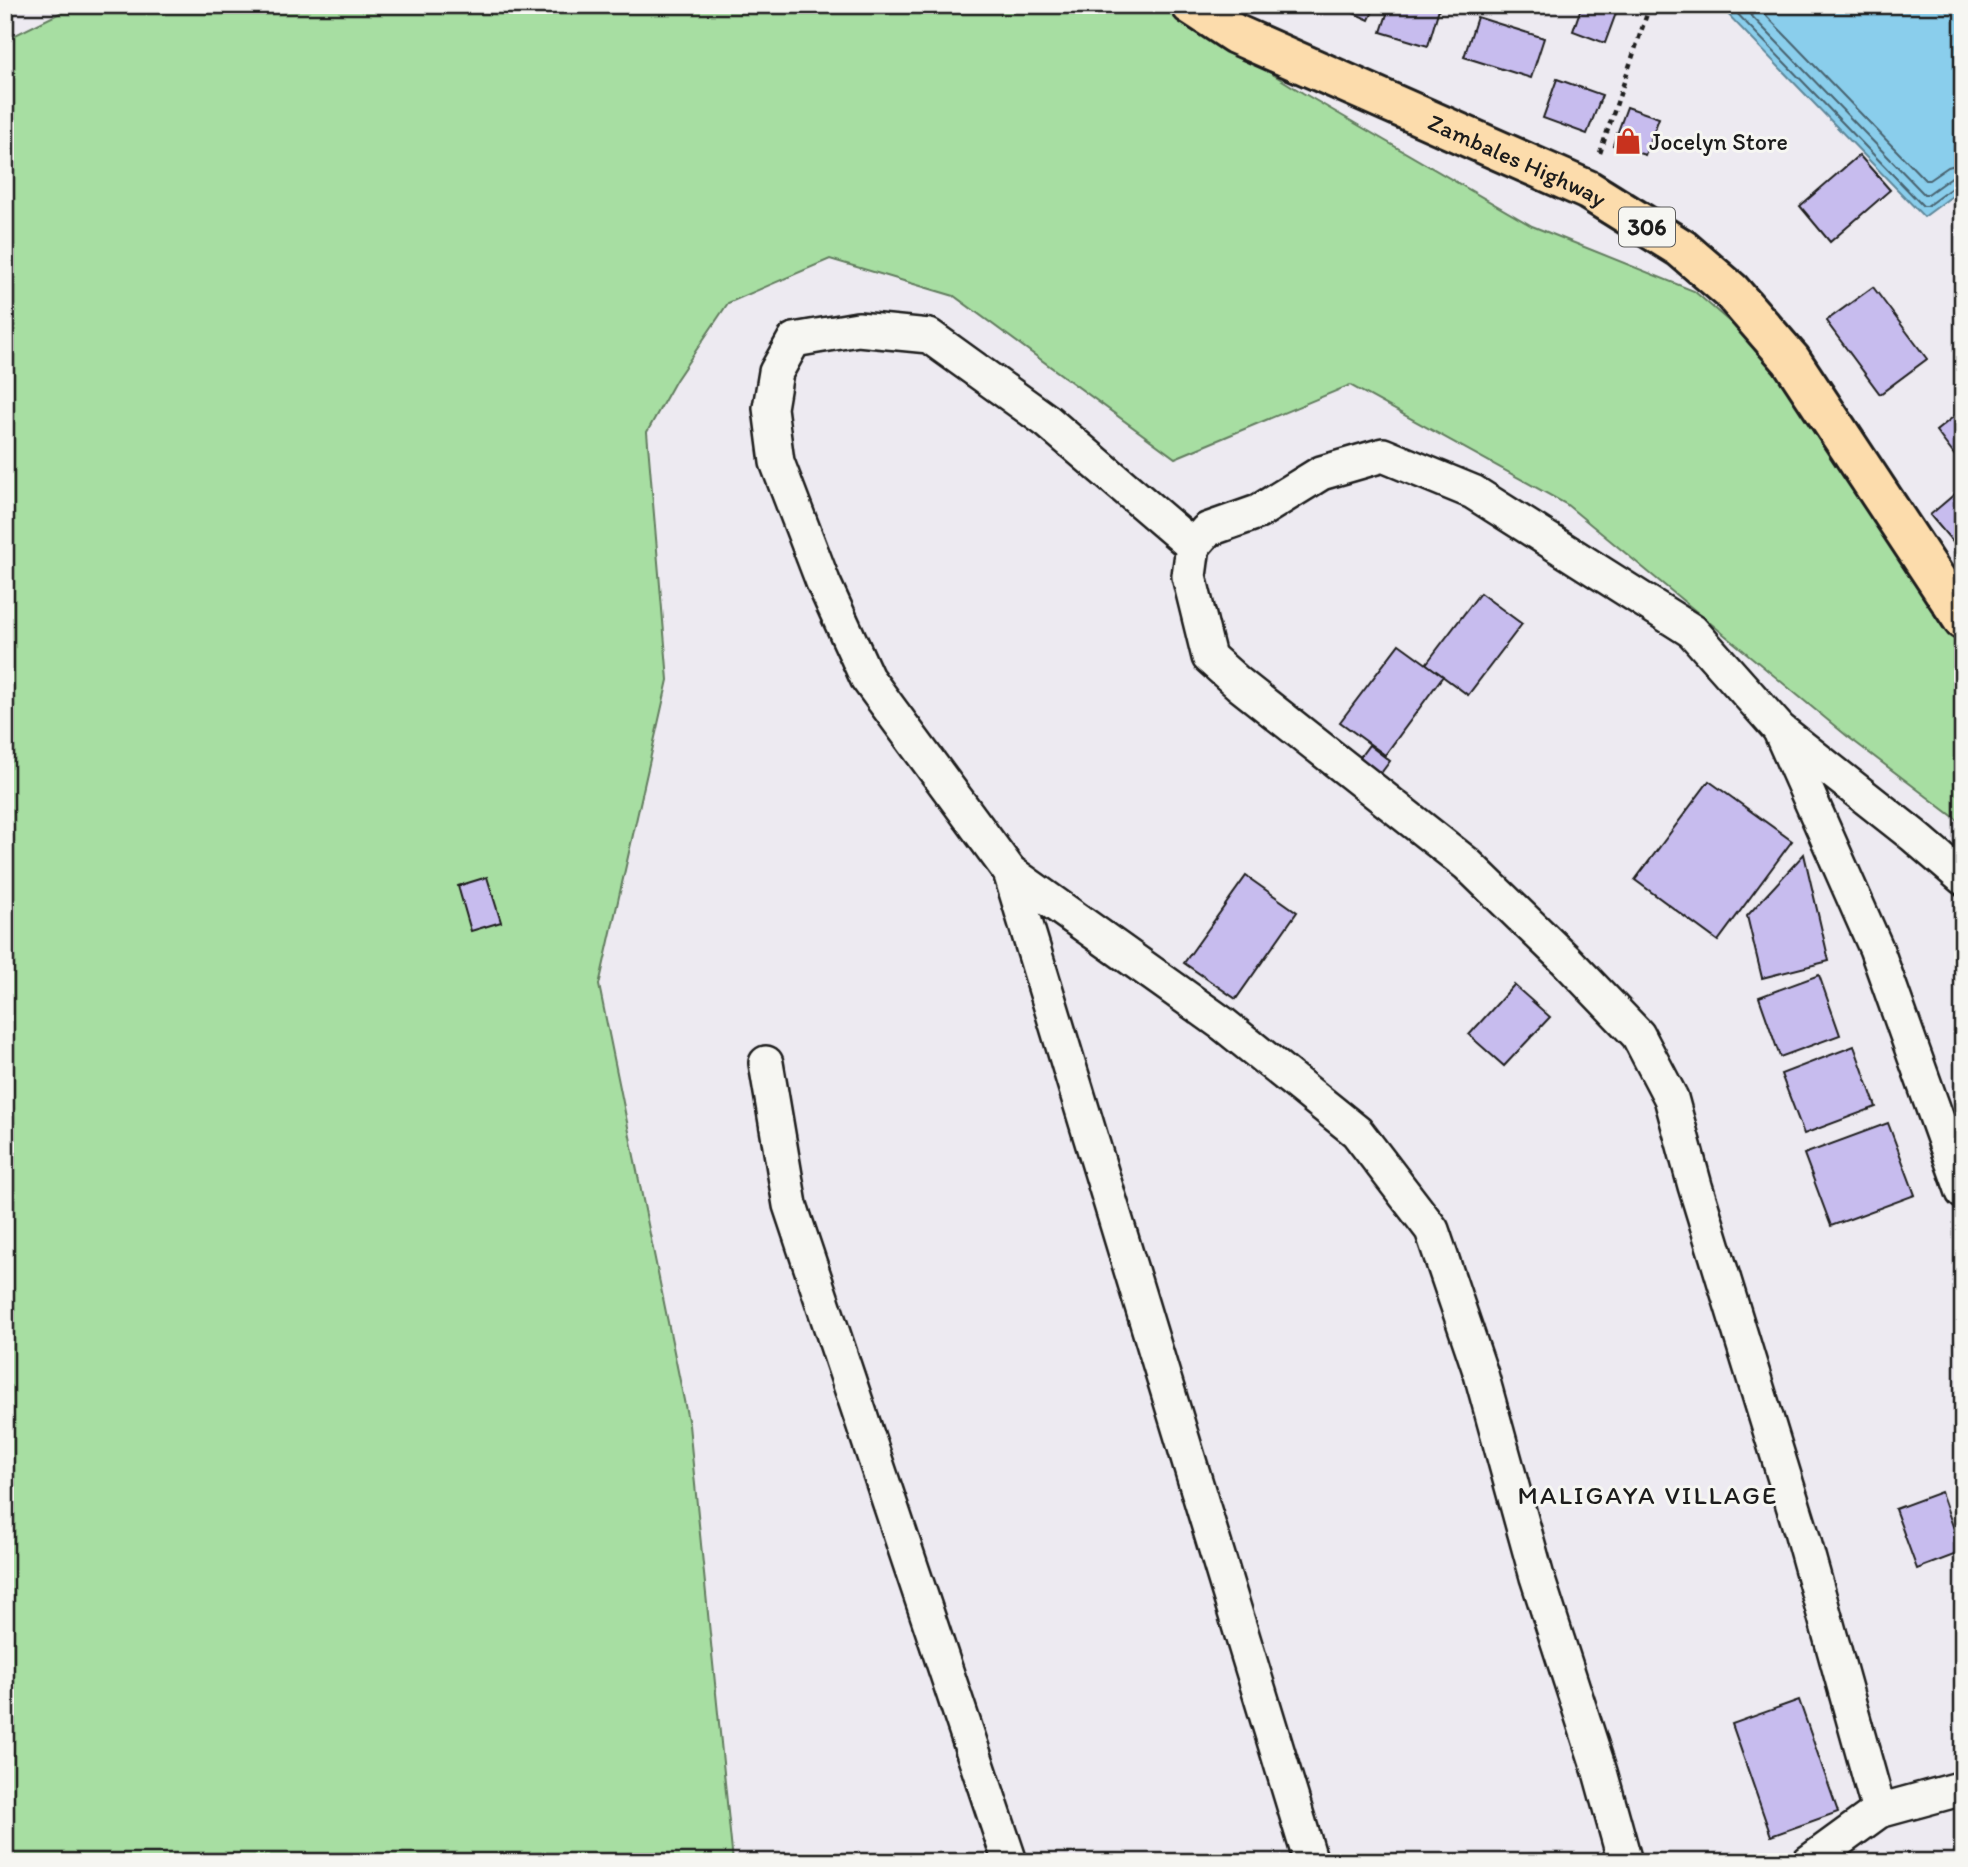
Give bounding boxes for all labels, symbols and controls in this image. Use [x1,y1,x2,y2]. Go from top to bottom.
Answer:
street label: Zambales Highway [1424,107,1612,213]
shop icon: Jocelyn Store [1613,126,1643,156]
place label: Jocelyn Store [1649,127,1788,156]
road number: 306 [1619,208,1675,246]
district label: MALIGAYA VILLAGE [1518,1479,1778,1511]

